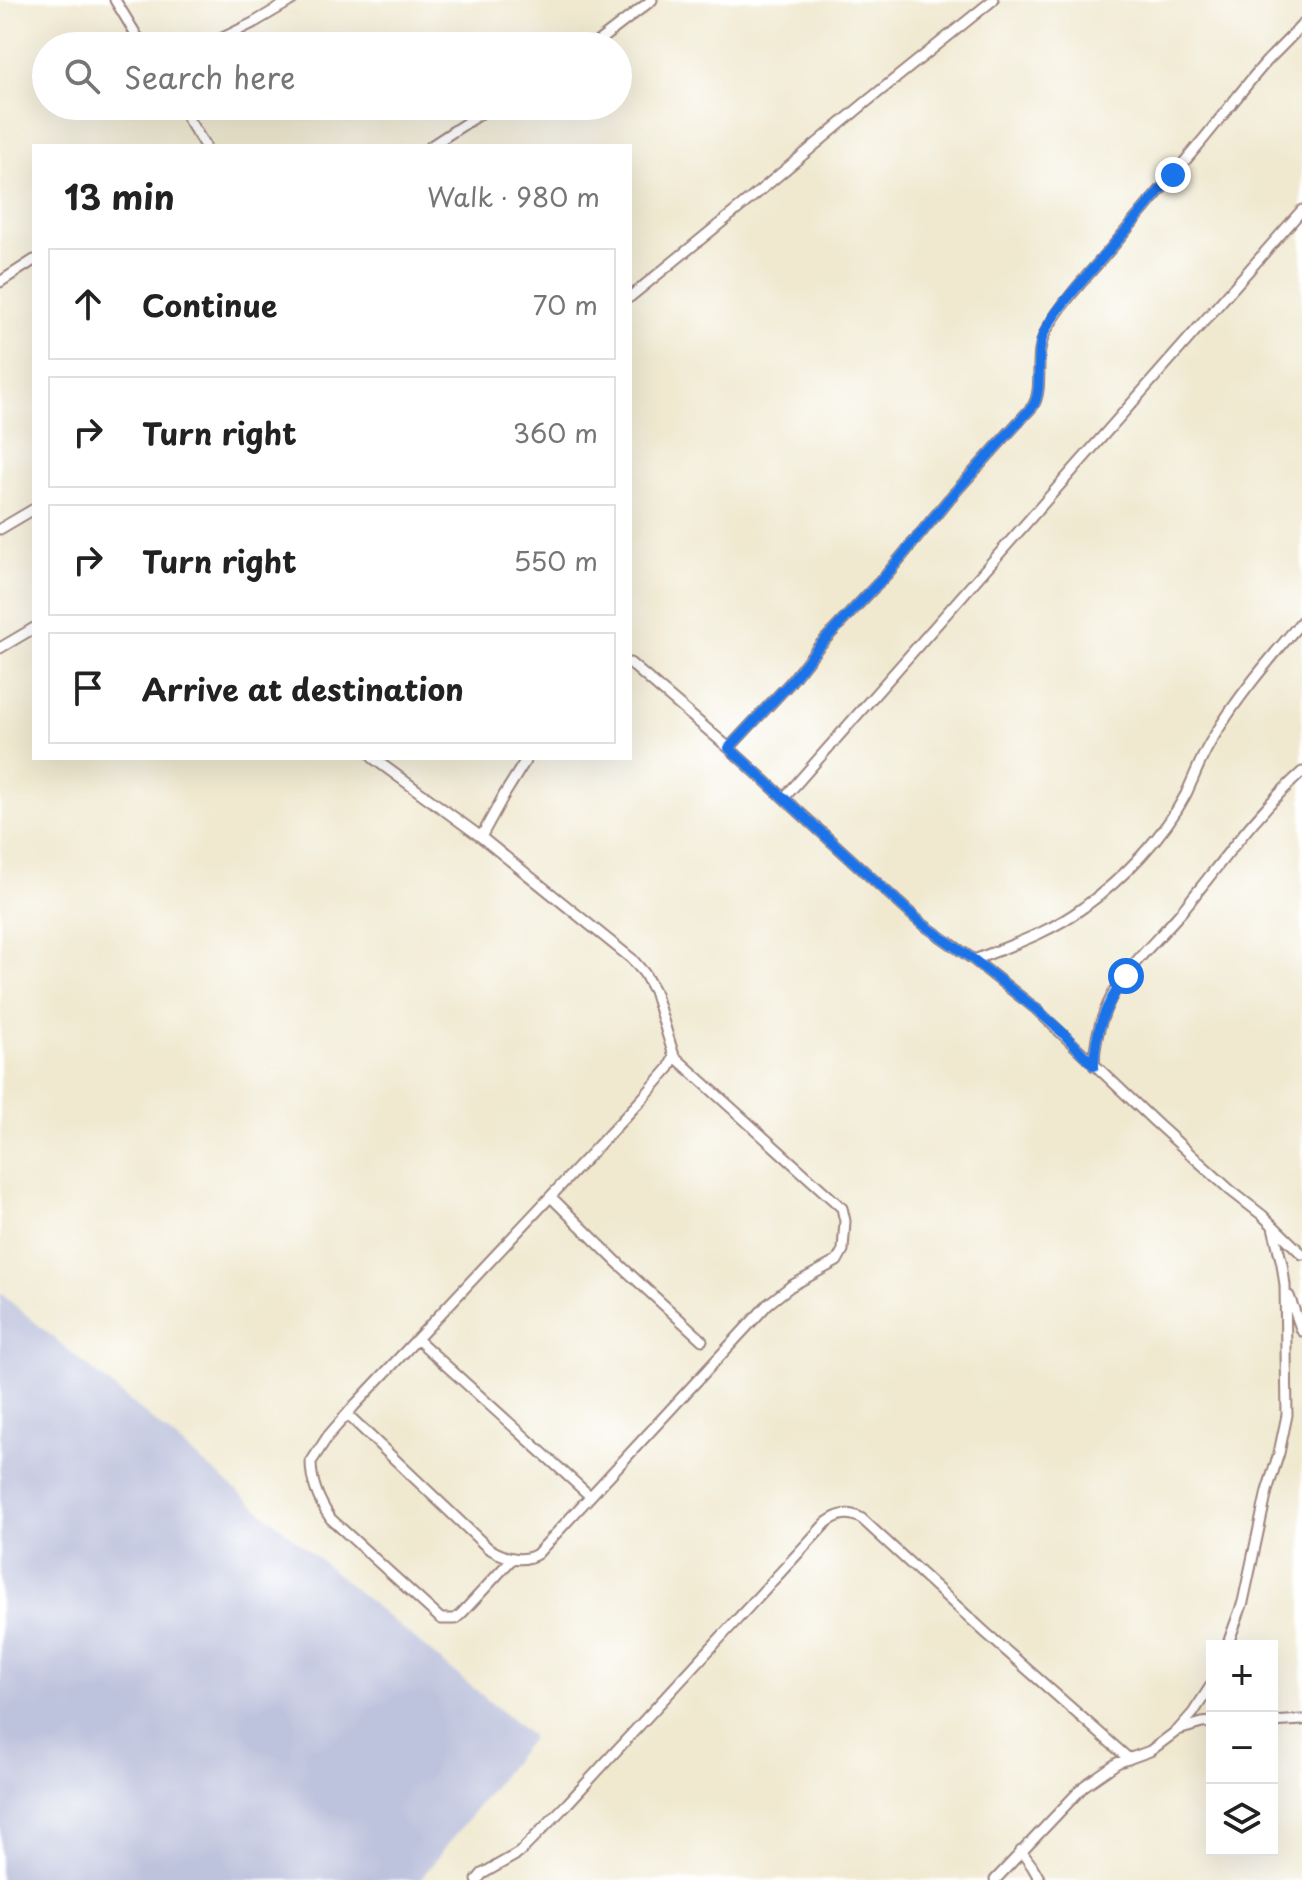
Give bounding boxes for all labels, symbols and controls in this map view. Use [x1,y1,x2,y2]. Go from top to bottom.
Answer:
search box [32,32,632,120]
icon: search [60,54,104,98]
text: Search here [124,54,296,99]
route end [1155,157,1191,193]
text: 13 min [64,170,175,222]
text: Walk · 980 m [427,177,600,216]
icon: ahead [66,282,110,326]
text: Continue [142,282,277,327]
text: 70 m [533,285,598,324]
icon: right [66,410,110,454]
text: Turn right [142,410,297,455]
text: 360 m [513,413,598,452]
icon: right [66,538,110,582]
text: Turn right [142,538,297,583]
text: 550 m [514,541,598,580]
icon: arrive [66,666,110,710]
text: Arrive at destination [142,666,464,711]
route start [1108,958,1144,994]
map controls [1206,1640,1278,1856]
button: + [1206,1640,1278,1712]
button: − [1206,1712,1278,1784]
button: layers [1206,1784,1278,1856]

